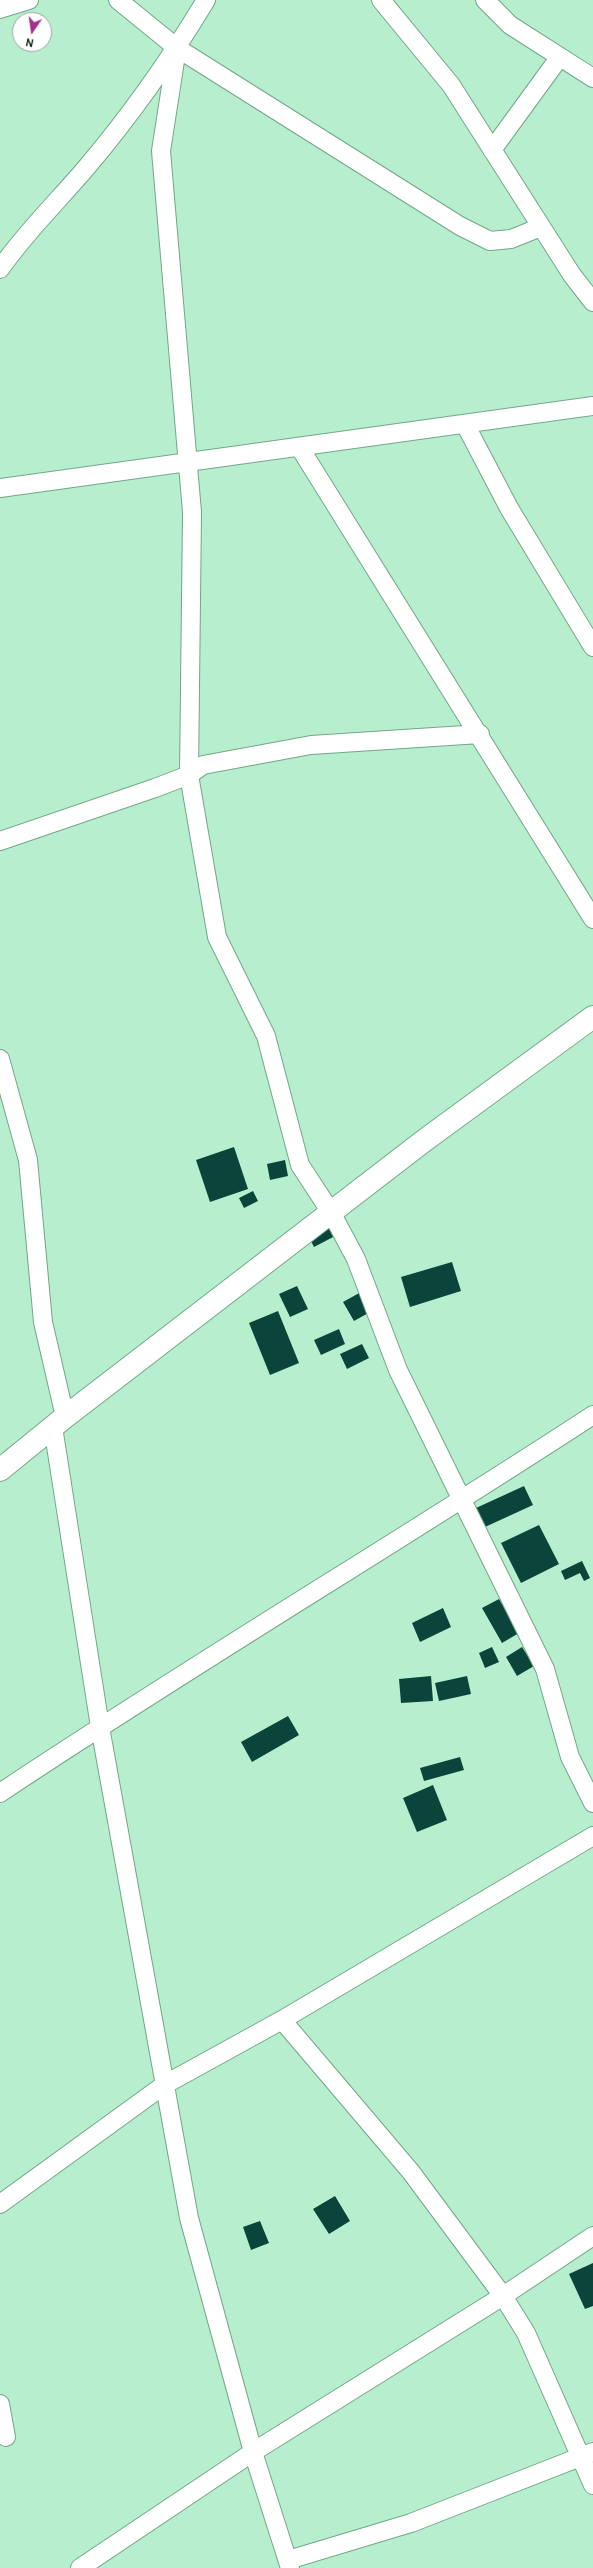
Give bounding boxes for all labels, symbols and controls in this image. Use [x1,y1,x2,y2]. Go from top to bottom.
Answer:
north arrow [12,12,52,52]
text: N [24,35,35,50]

